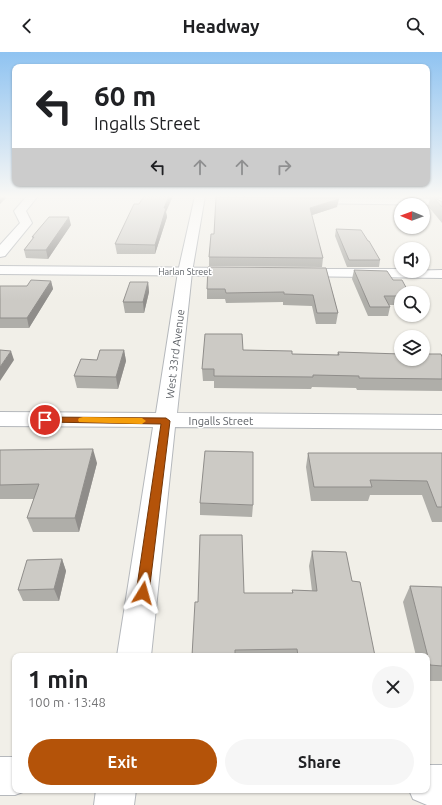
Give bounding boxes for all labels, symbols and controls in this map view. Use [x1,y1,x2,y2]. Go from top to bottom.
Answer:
icon: back [16,15,38,37]
icon: search [404,15,426,37]
text: Headway [182,16,260,36]
icon: left [28,80,80,132]
text: 60 m [94,80,156,111]
text: Ingalls Street [94,113,200,133]
icon: left [147,156,169,178]
icon: ahead [189,156,211,178]
icon: ahead [231,156,253,178]
icon: right [273,156,295,178]
north arrow [394,198,430,234]
map controls [394,198,430,366]
button: sound [394,242,430,278]
street label: Harlan Street [158,267,212,277]
button: search [394,286,430,322]
street label: West 33rd Avenue [164,308,186,400]
button: layers [394,330,430,366]
pin [28,403,62,437]
icon: arrive [34,409,56,431]
street label: Ingalls Street [189,415,254,427]
position arrow [122,572,164,614]
text: 1 min [28,666,89,693]
button: close [372,666,414,708]
text: 100 m · 13:48 [28,695,106,709]
button: Exit [28,739,217,785]
button: Share [225,739,414,785]

